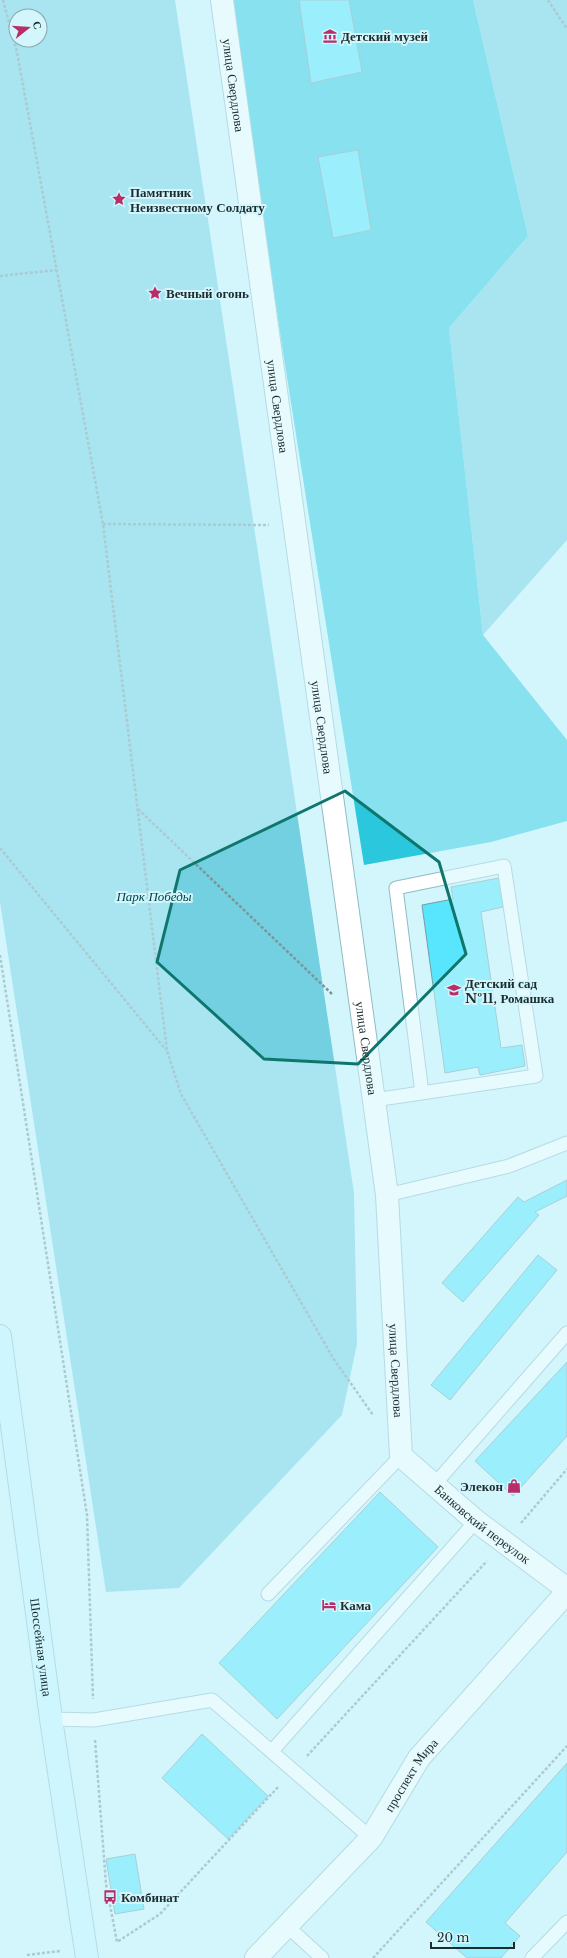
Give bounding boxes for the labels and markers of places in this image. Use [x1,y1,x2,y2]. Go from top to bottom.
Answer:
museum icon: Детский музей [322,28,338,44]
place label: Детский музей [341,28,428,45]
place label: Памятник Неизвестному Солдату [130,184,265,216]
place icon: Памятник Неизвестному Солдату [111,191,127,207]
place icon: Вечный огонь [147,285,163,301]
place label: Вечный огонь [166,285,249,302]
place label: Детский сад №11, Ромашка [465,975,555,1007]
school or university icon: Детский сад №11, Ромашка [446,982,462,998]
place label: Элекон [460,1478,503,1495]
shop icon: Элекон [506,1478,522,1494]
hotel icon: Кама [321,1597,337,1613]
place label: Кама [340,1597,372,1614]
bus stop icon: Комбинат [102,1889,118,1905]
place label: Комбинат [121,1889,180,1906]

